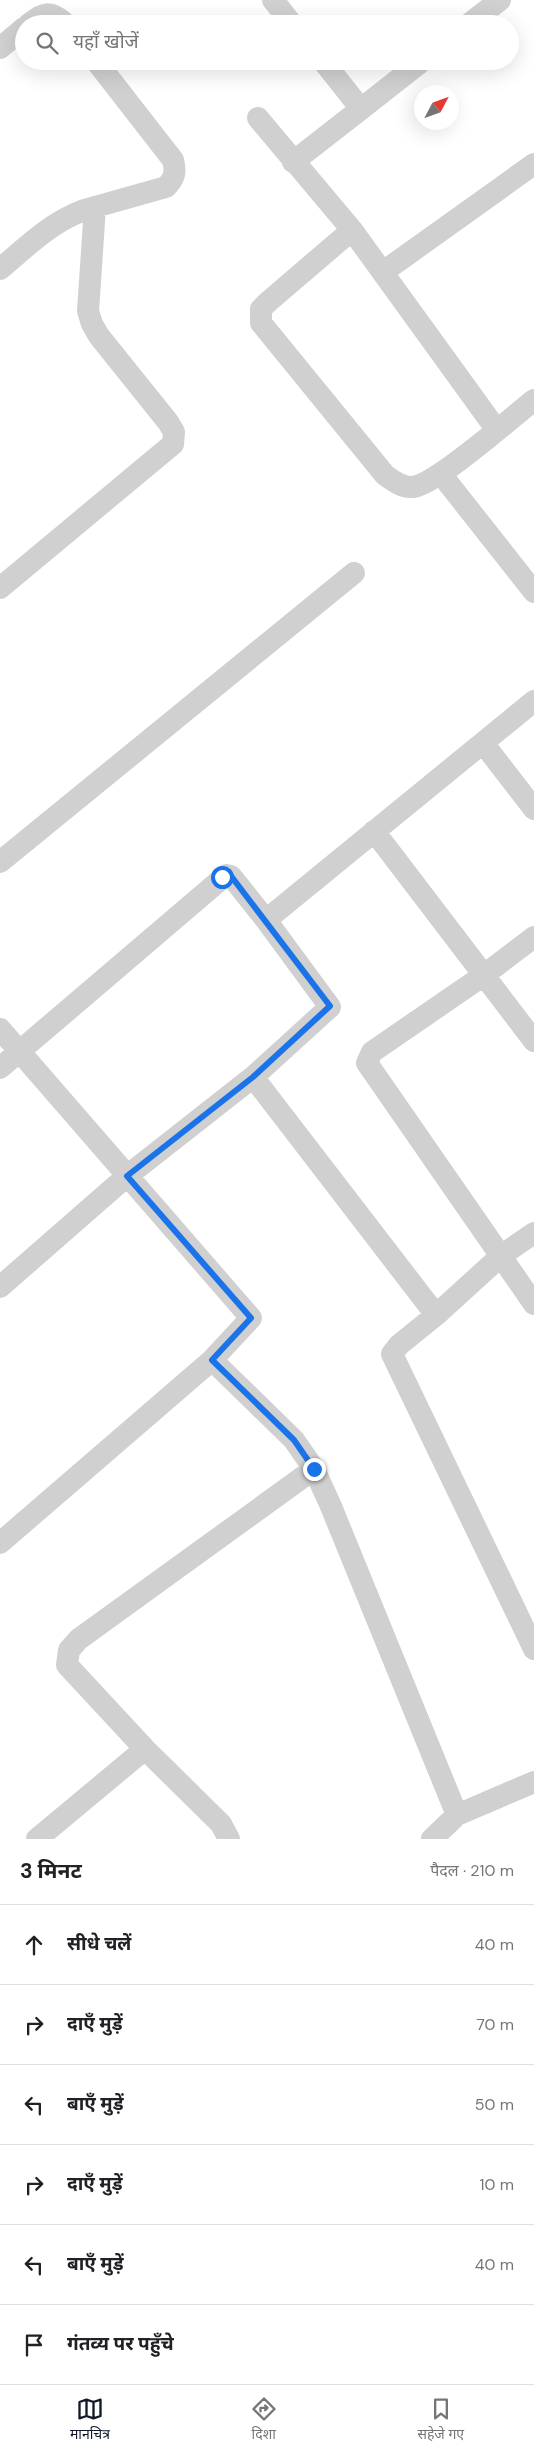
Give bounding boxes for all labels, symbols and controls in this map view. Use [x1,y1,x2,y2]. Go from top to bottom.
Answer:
search box [15,15,519,70]
icon: search [33,29,61,57]
text: यहाँ खोजें [73,29,139,54]
north arrow [414,85,459,130]
route start [211,866,234,889]
route end [303,1458,326,1481]
text: 3 मिनट [20,1857,82,1885]
text: पैदल · 210 m [430,1860,514,1881]
icon: ahead [20,1931,48,1959]
text: सीधे चलें [67,1931,131,1956]
text: 40 m [475,1934,514,1955]
icon: right [20,2011,48,2039]
text: दाएँ मुड़ें [67,2011,122,2036]
text: 70 m [476,2014,514,2035]
icon: left [20,2091,48,2119]
text: बाएँ मुड़ें [67,2091,124,2116]
text: 50 m [475,2094,514,2115]
icon: right [20,2171,48,2199]
text: दाएँ मुड़ें [67,2171,122,2196]
text: 10 m [480,2174,514,2195]
icon: left [20,2251,48,2279]
text: बाएँ मुड़ें [67,2251,124,2276]
text: 40 m [475,2254,514,2275]
icon: arrive [20,2331,48,2359]
text: गंतव्य पर पहुँचे [67,2331,174,2356]
tab: मानचित्र [70,2395,110,2445]
tab: दिशा [250,2395,278,2445]
tab: सहेजे गए [417,2395,464,2445]

